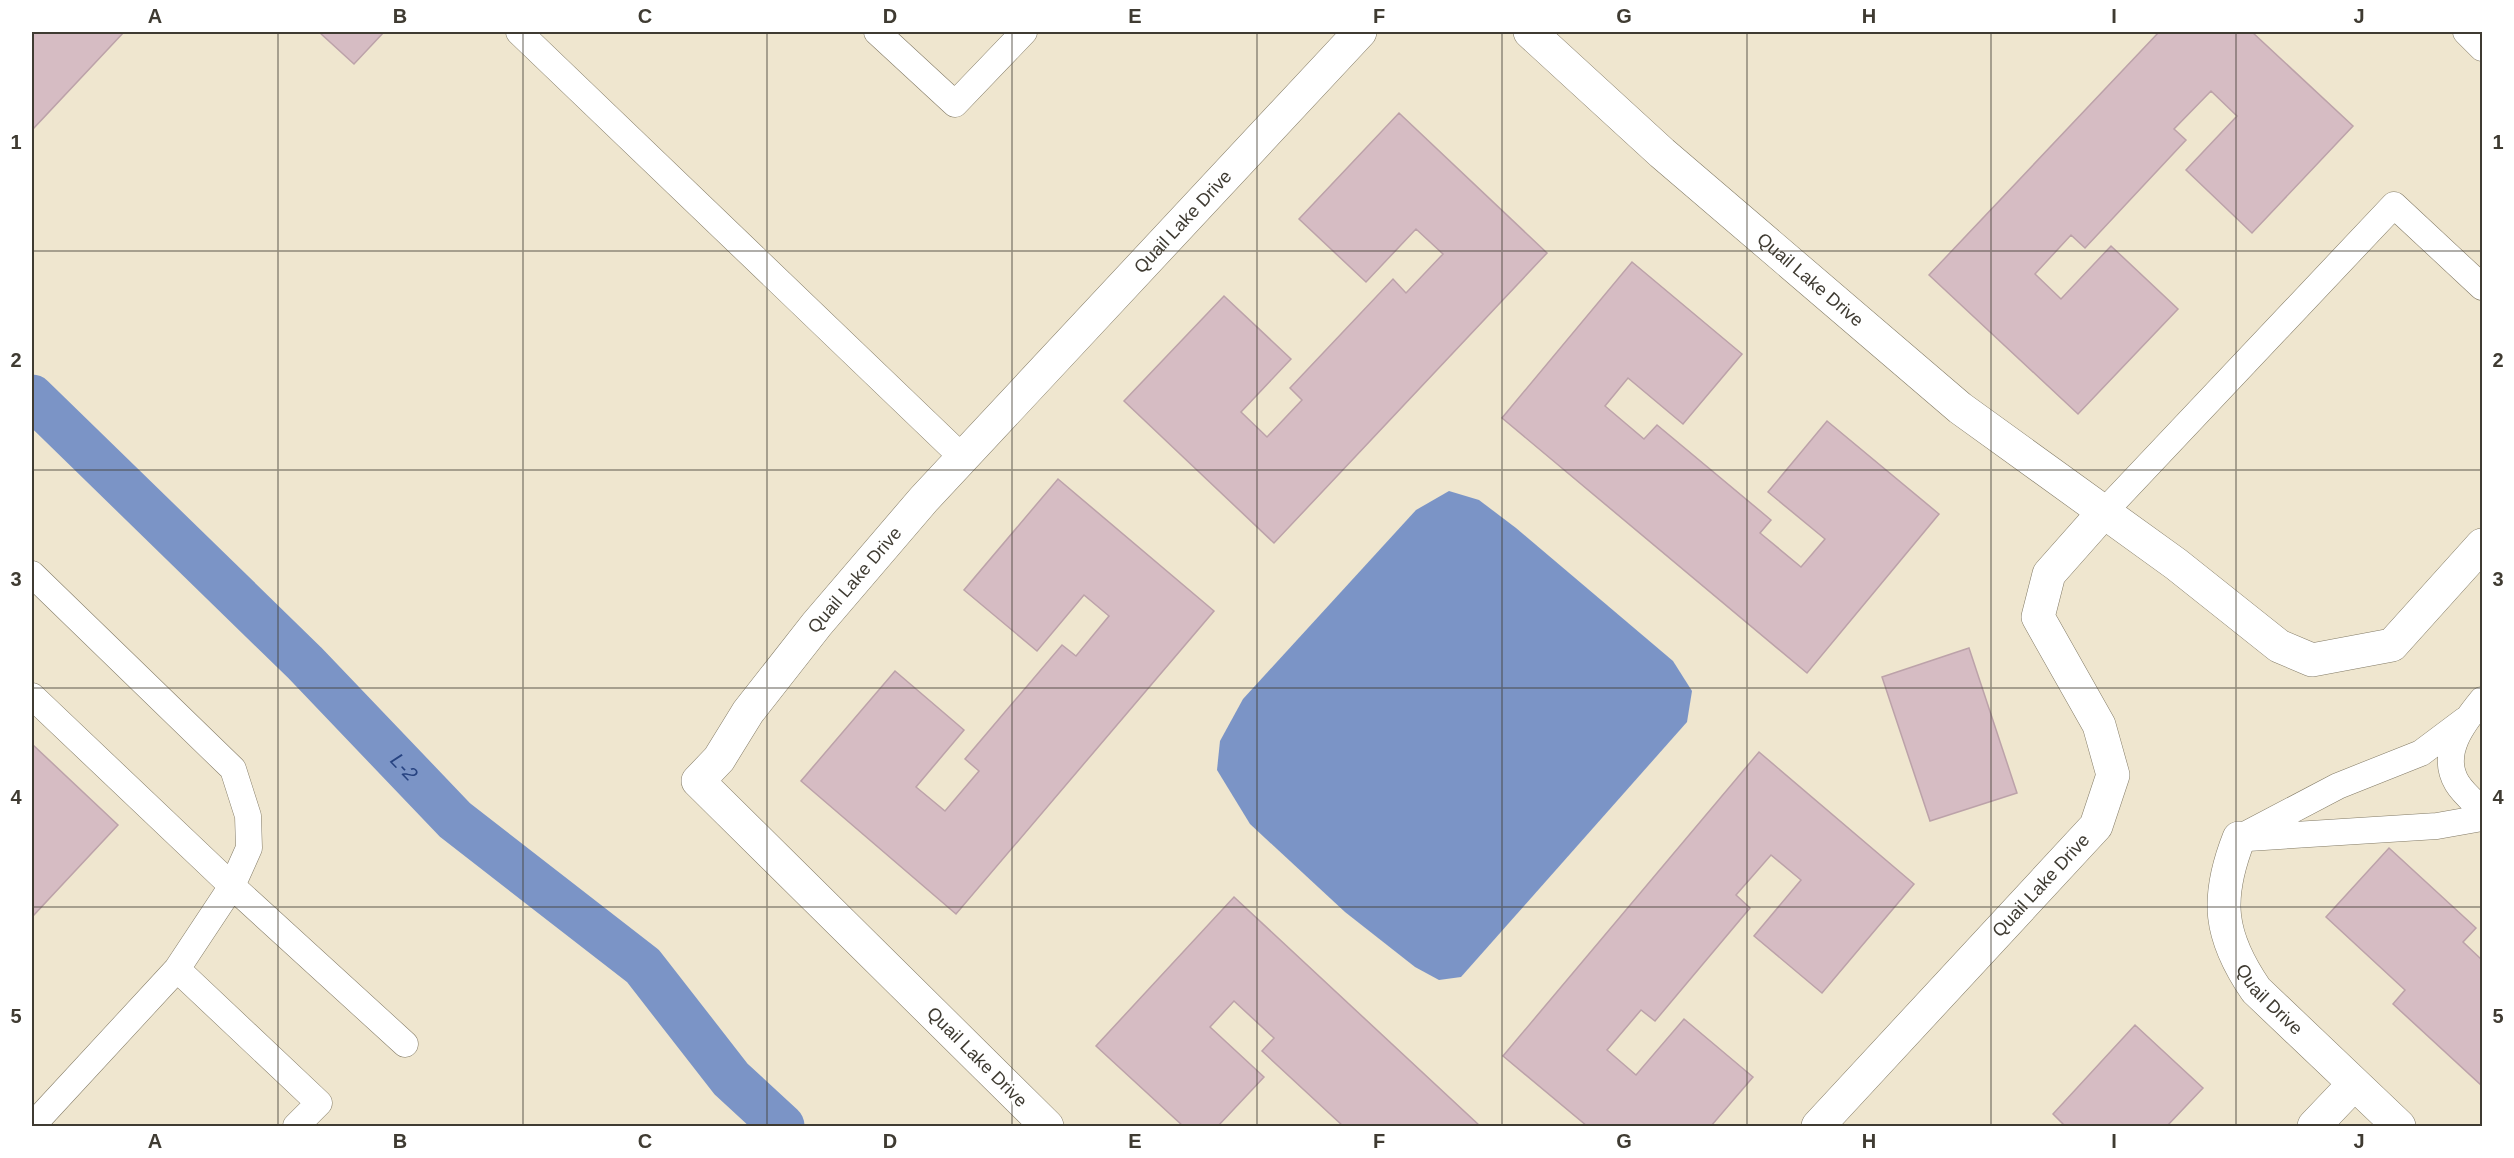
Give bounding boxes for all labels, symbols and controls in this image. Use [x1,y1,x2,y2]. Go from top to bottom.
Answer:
text: A [148,5,162,27]
text: B [393,5,407,27]
text: C [638,5,652,27]
text: D [883,5,897,27]
text: E [1128,5,1142,27]
text: F [1373,5,1385,27]
text: G [1616,5,1632,27]
text: H [1862,5,1876,27]
text: I [2111,5,2117,27]
text: J [2353,5,2365,27]
text: 1 [10,131,22,153]
text: 1 [2492,131,2504,153]
street label: Quail Lake Drive [1130,166,1236,277]
street label: Quail Lake Drive [1753,229,1867,331]
text: 2 [10,349,22,371]
text: 2 [2492,349,2504,371]
street label: Quail Lake Drive [804,523,905,637]
text: 3 [10,568,22,590]
text: 3 [2492,568,2504,590]
water label: L-2 [386,749,422,785]
text: 4 [10,786,22,808]
text: 4 [2492,786,2504,808]
street label: Quail Lake Drive [1988,830,2094,941]
street label: Quail Drive [2232,960,2307,1039]
street label: Quail Lake Drive [923,1003,1031,1111]
text: 5 [10,1005,22,1027]
text: 5 [2492,1005,2504,1027]
text: A [148,1130,162,1152]
text: B [393,1130,407,1152]
text: C [638,1130,652,1152]
text: D [883,1130,897,1152]
text: E [1128,1130,1142,1152]
text: F [1373,1130,1385,1152]
text: G [1616,1130,1632,1152]
text: H [1862,1130,1876,1152]
text: I [2111,1130,2117,1152]
text: J [2353,1130,2365,1152]

